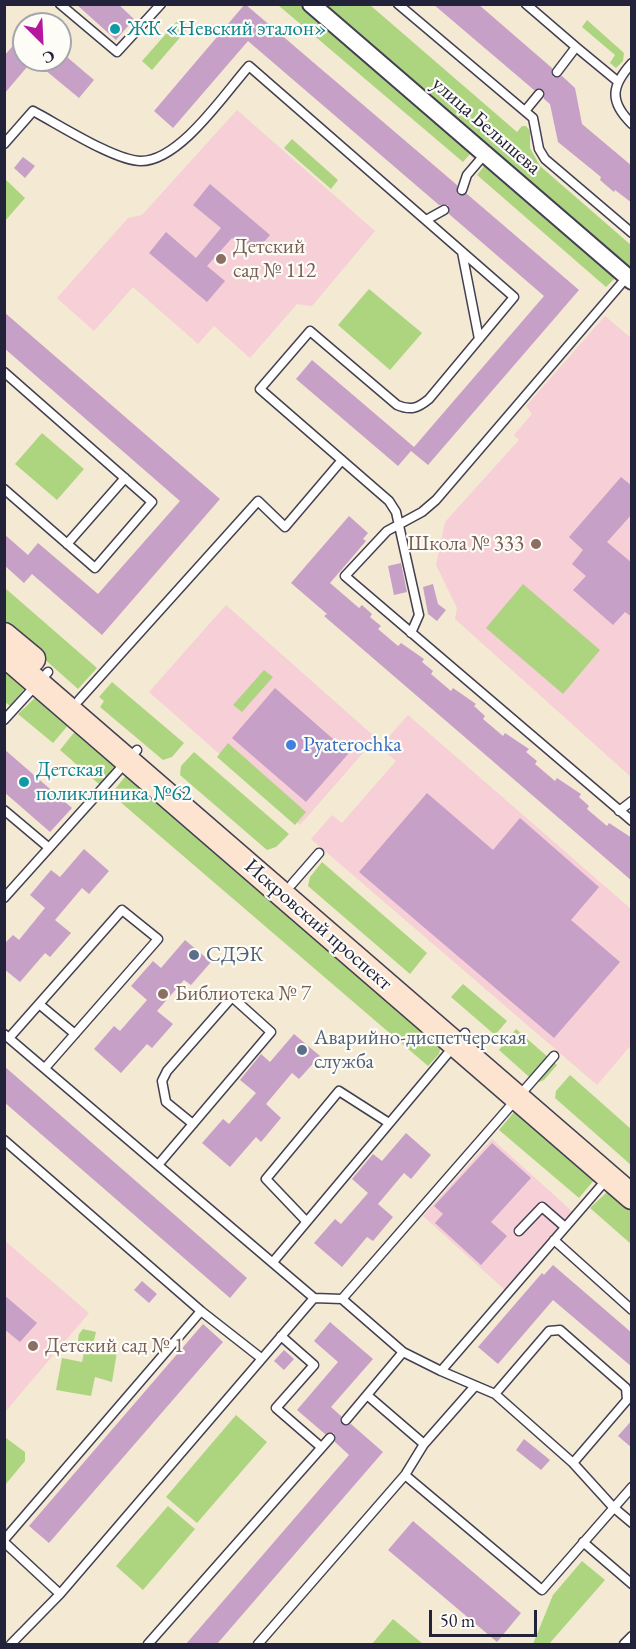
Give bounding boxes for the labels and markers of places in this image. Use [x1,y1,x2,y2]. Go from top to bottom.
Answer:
place label: ЖК «Невский эталон» [127,16,326,42]
marker: ЖК «Невский эталон» [108,22,122,36]
place label: Детский сад № 112 [233,234,316,284]
marker: Детский сад № 112 [214,252,228,266]
place label: Школа № 333 [407,531,524,557]
marker: Школа № 333 [529,537,543,551]
place label: Pyaterochka [303,732,402,758]
marker: Pyaterochka [284,738,298,752]
place label: Детская поликлиника №62 [36,757,192,807]
marker: Детская поликлиника №62 [17,775,31,789]
place label: СДЭК [206,942,263,968]
marker: СДЭК [187,948,201,962]
place label: Библиотека № 7 [175,981,311,1007]
marker: Библиотека № 7 [156,987,170,1001]
place label: Аварийно-диспетчерская служба [314,1025,526,1075]
marker: Аварийно-диспетчерская служба [295,1043,309,1057]
place label: Детский сад № 1 [45,1333,184,1359]
marker: Детский сад № 1 [26,1339,40,1353]

